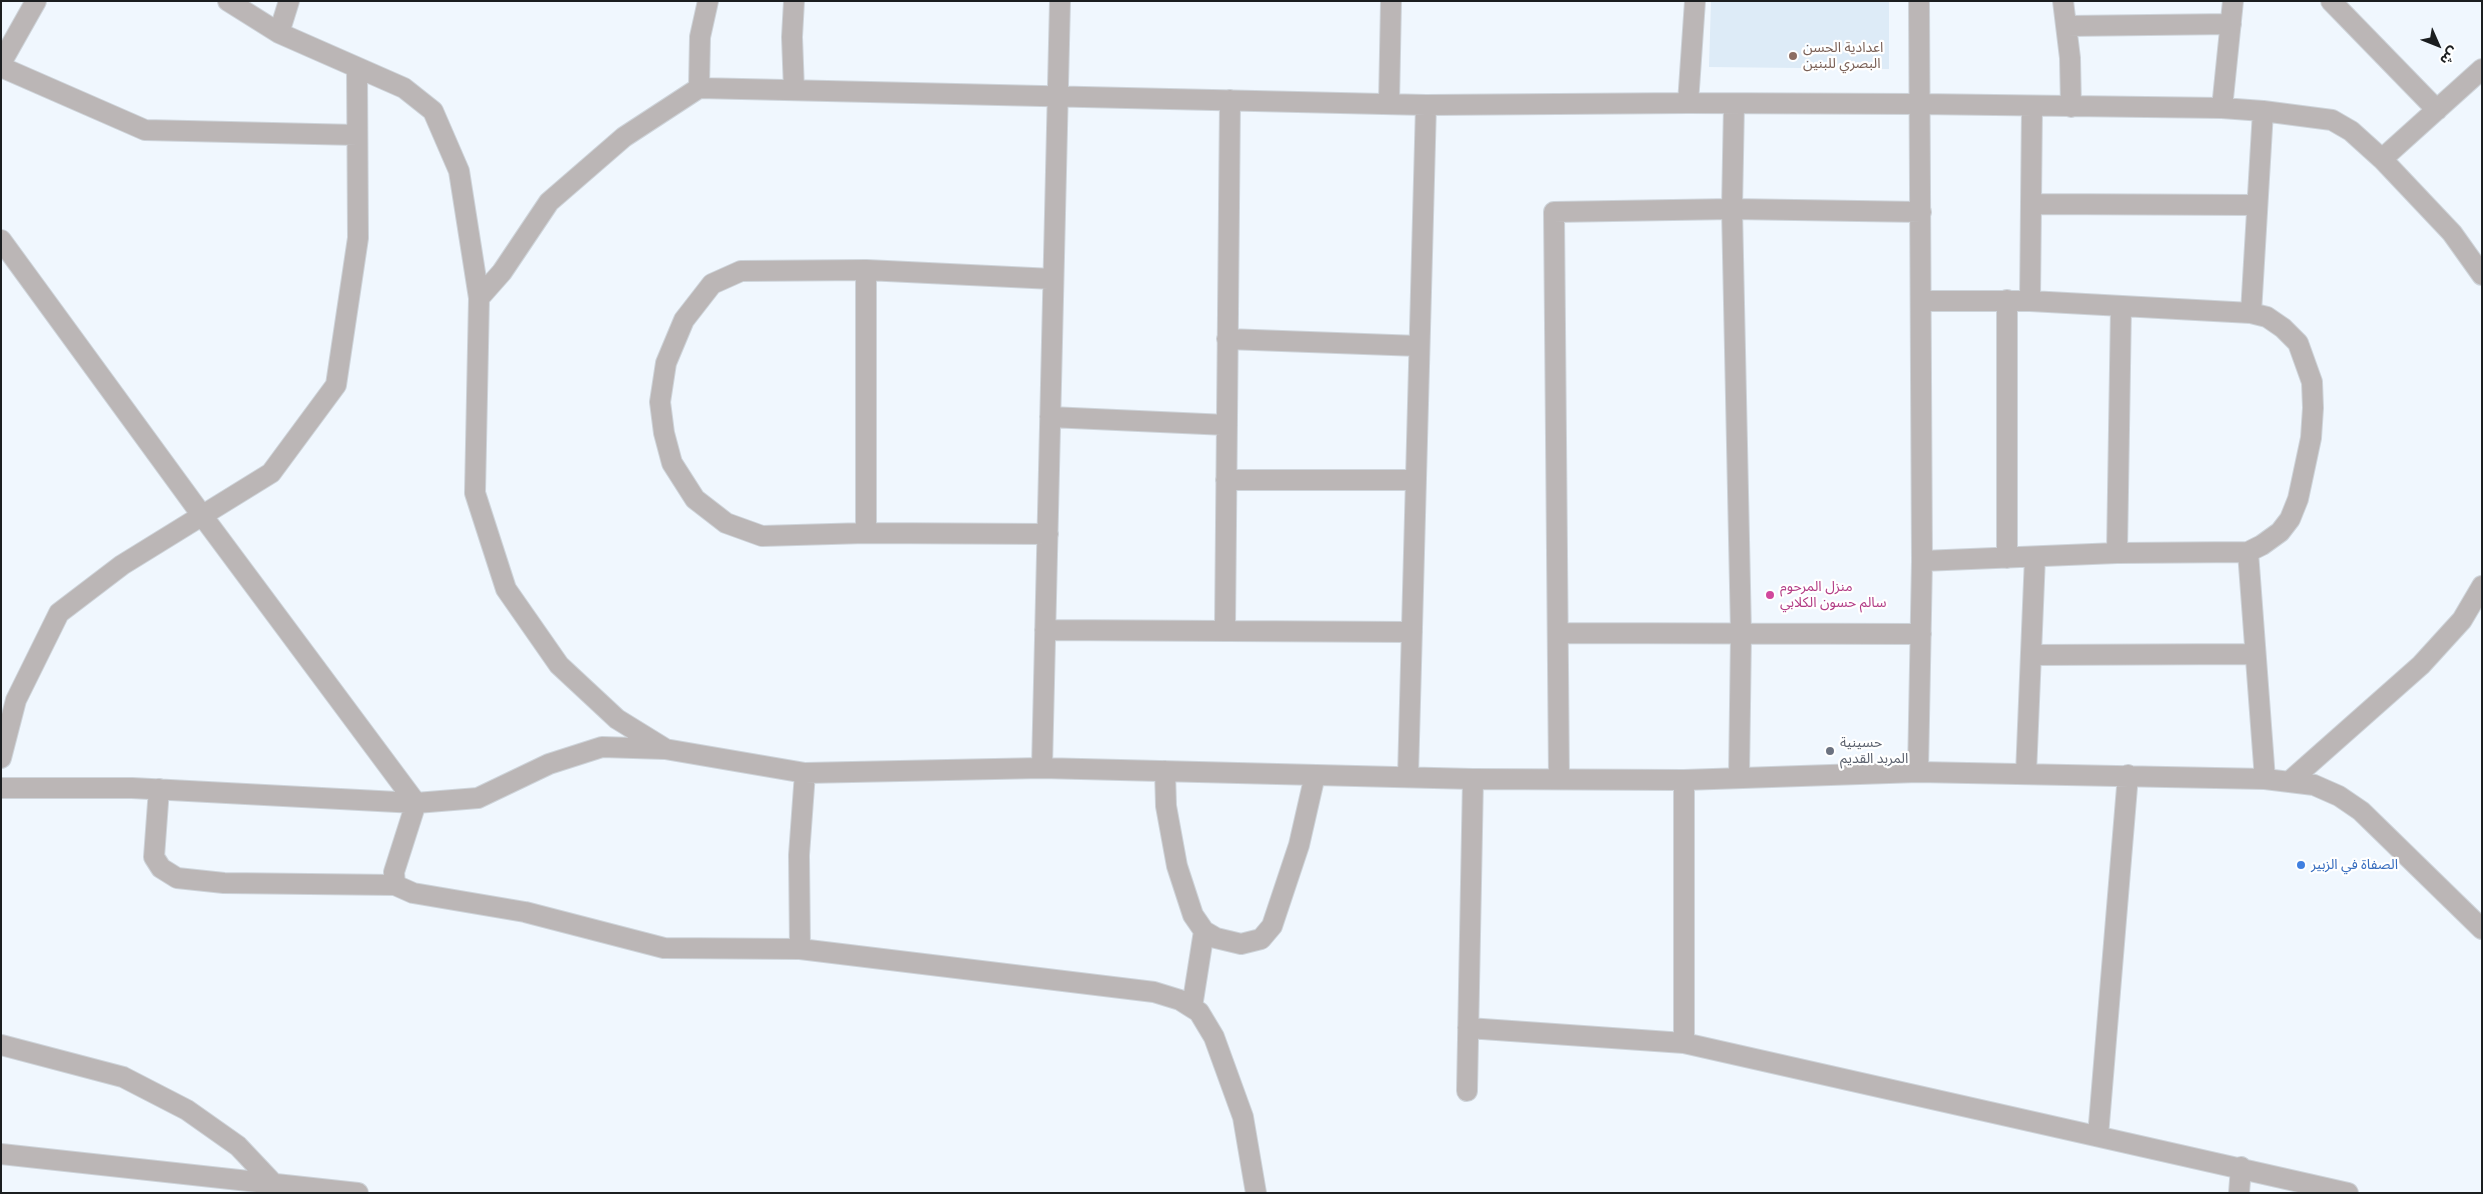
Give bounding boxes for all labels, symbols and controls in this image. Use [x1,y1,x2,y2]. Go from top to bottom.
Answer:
north arrow [2413,20,2463,70]
place label: اعدادية الحسن البصري للبنين [1803,40,1883,72]
text: ش [2436,43,2462,69]
marker: اعدادية الحسن البصري للبنين [1787,50,1799,62]
place label: منزل المرحوم سالم حسون الكلابي [1780,579,1886,612]
marker: منزل المرحوم سالم حسون الكلابي [1764,589,1776,601]
place label: حسينية المربد القديم [1840,735,1908,768]
marker: حسينية المربد القديم [1824,745,1836,757]
place label: الصفاة في الزبير [2311,857,2398,873]
marker: الصفاة في الزبير [2295,859,2307,871]

